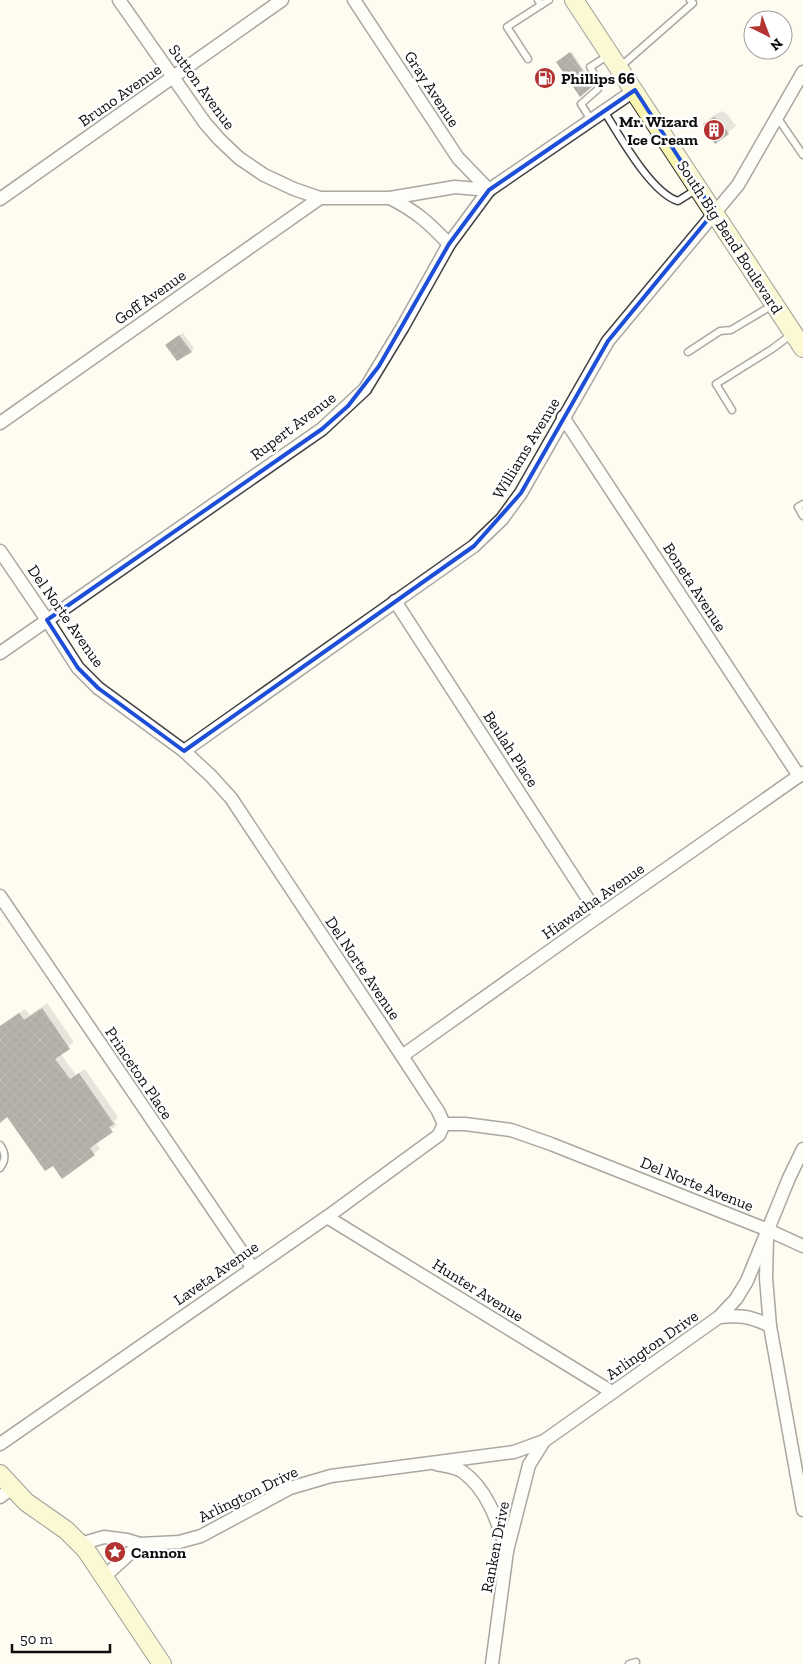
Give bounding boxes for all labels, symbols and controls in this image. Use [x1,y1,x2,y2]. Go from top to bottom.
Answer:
north arrow [743,10,793,60]
text: N [766,34,786,54]
street label: Sutton Avenue [165,41,239,133]
street label: Gray Avenue [400,47,464,131]
street label: Bruno Avenue [75,60,165,130]
fuel station icon: Phillips 66 [533,66,557,90]
place label: Phillips 66 [561,69,636,88]
place label: Mr. Wizard Ice Cream [619,112,698,149]
building icon: Mr. Wizard Ice Cream [702,118,726,142]
street label: South Big Bend Boulevard [673,157,787,317]
street label: Goff Avenue [111,265,189,329]
street label: Rupert Avenue [247,388,339,464]
street label: Williams Avenue [488,394,564,502]
street label: Boneta Avenue [659,539,731,635]
street label: Del Norte Avenue [24,561,108,671]
street label: Beulah Place [479,707,543,791]
street label: Hiawatha Avenue [538,859,648,943]
street label: Del Norte Avenue [321,913,405,1023]
street label: Princeton Place [101,1023,177,1123]
street label: Del Norte Avenue [638,1153,756,1215]
street label: Laveta Avenue [170,1237,262,1309]
street label: Hunter Avenue [429,1254,527,1326]
street label: Arlington Drive [602,1306,702,1384]
street label: Arlington Drive [195,1462,301,1526]
street label: Ranken Drive [477,1500,513,1594]
place icon: Cannon [103,1540,127,1564]
place label: Cannon [131,1543,187,1562]
scale bar [12,1622,110,1654]
text: 50 m [20,1630,53,1648]

